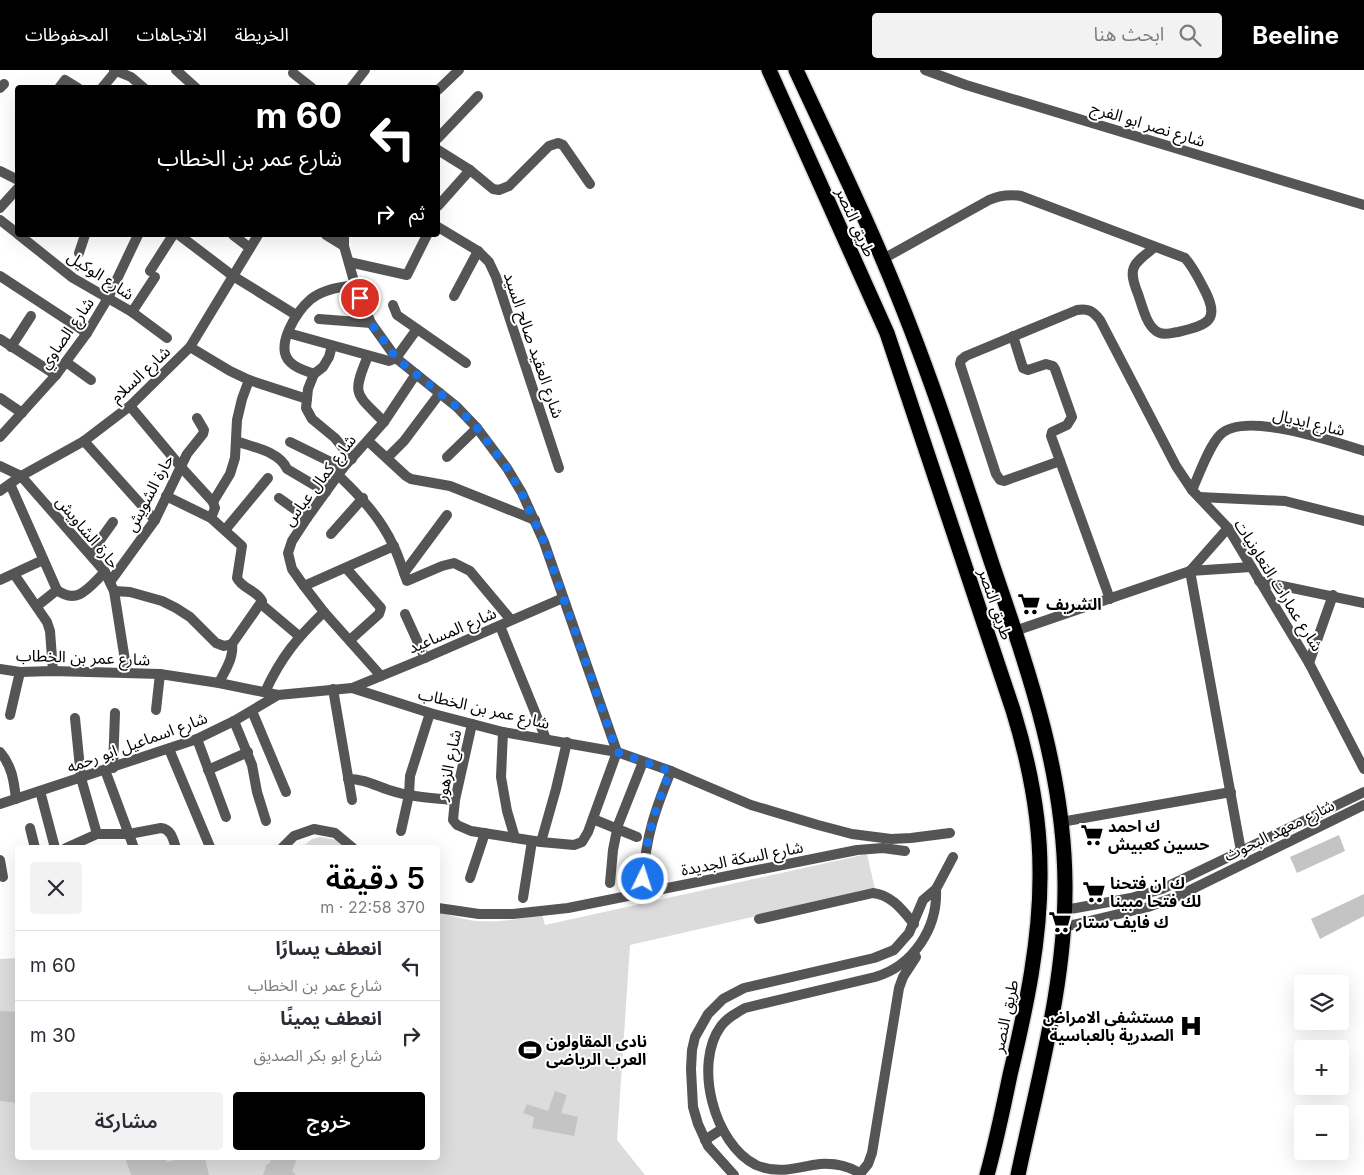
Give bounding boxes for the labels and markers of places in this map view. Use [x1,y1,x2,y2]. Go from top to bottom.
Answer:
pin [339,277,381,319]
supermarket icon: الشريف [1016,591,1042,617]
place label: الشريف [1046,594,1102,614]
place label: ك احمد حسين كعبيش [1108,816,1209,854]
supermarket icon: ك احمد حسين كعبيش [1079,822,1105,848]
place label: ك ان فتحنا لك فتحا مبينا [1110,873,1201,911]
supermarket icon: ك ان فتحنا لك فتحا مبينا [1081,879,1107,905]
supermarket icon: ك فايف ستار [1047,909,1073,935]
place label: ك فايف ستار [1075,912,1169,932]
place label: مستشفى الامراض الصدرية بالعباسية [1043,1007,1174,1045]
hospital icon: مستشفى الامراض الصدرية بالعباسية [1178,1013,1204,1039]
place label: نادى المقاولون العرب الرياضى [546,1031,647,1069]
sports icon: نادى المقاولون العرب الرياضى [517,1037,543,1063]

